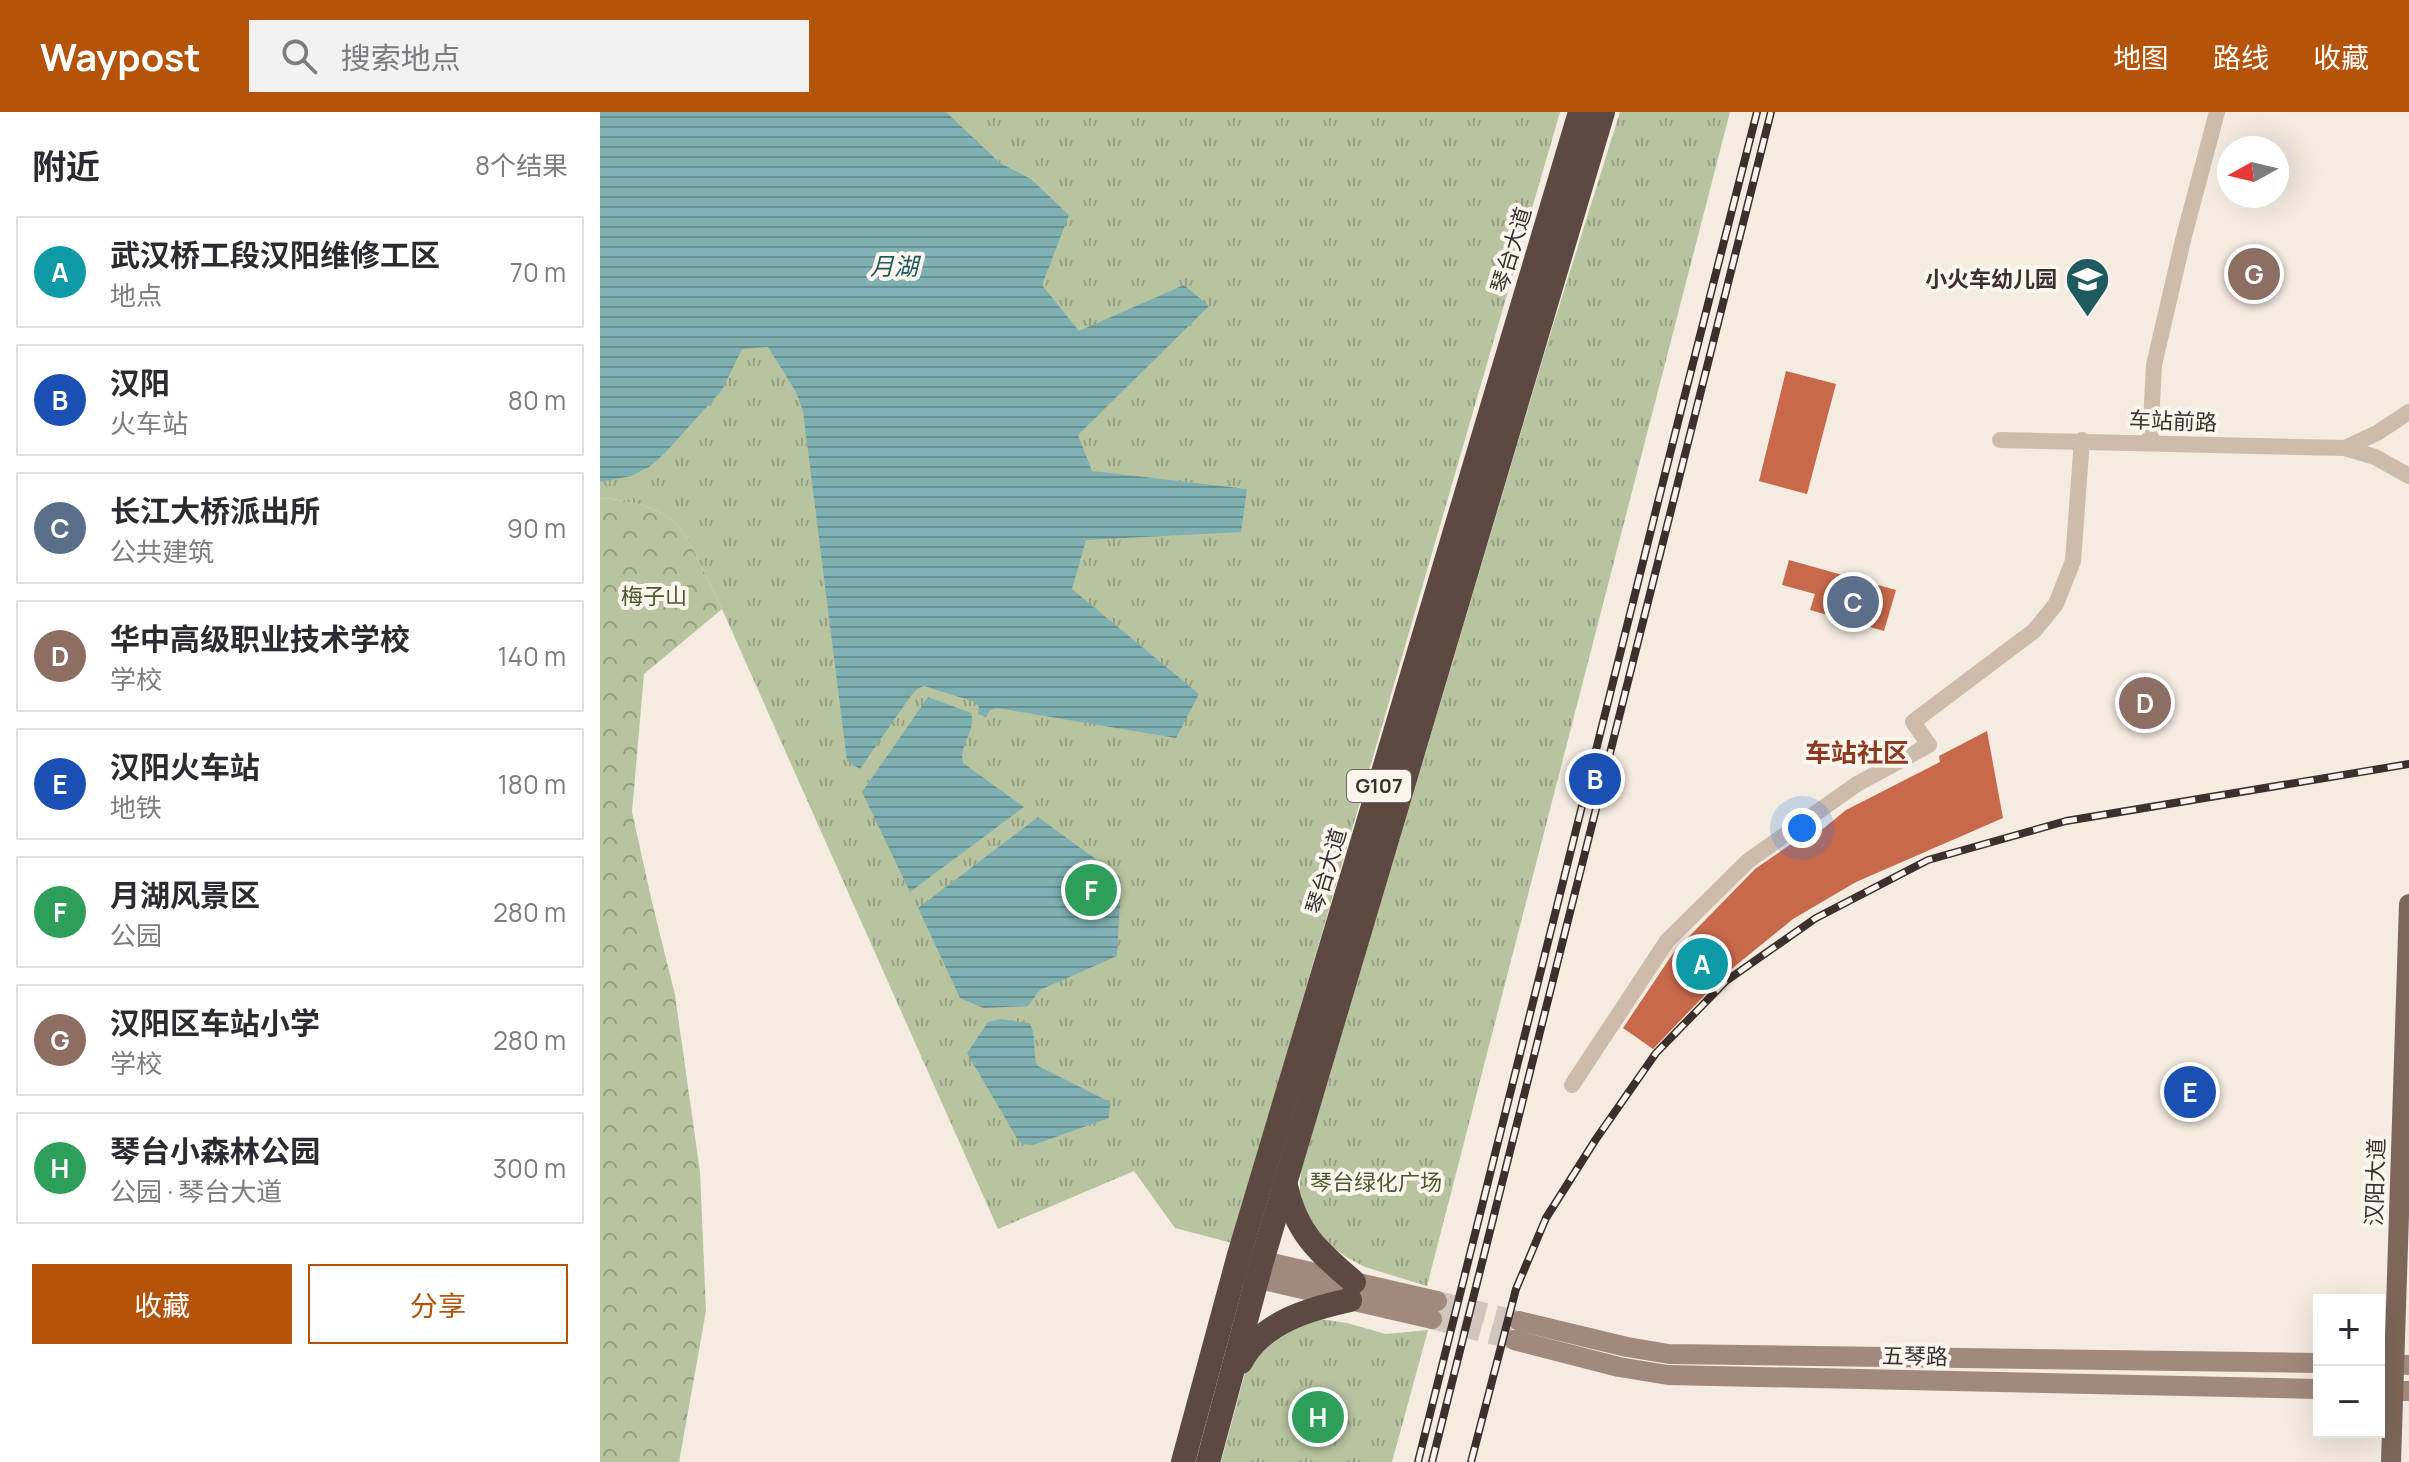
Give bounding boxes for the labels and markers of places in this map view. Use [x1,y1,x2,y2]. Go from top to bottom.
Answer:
pin: G [2228,244,2280,304]
school or university icon: 小火车幼儿园 [2064,255,2112,318]
place label: 小火车幼儿园 [1925,264,2057,294]
pin: C [1827,572,1879,632]
pin: D [2119,673,2171,733]
pin: B [1569,749,1621,809]
pin: F [1065,860,1117,920]
pin: A [1676,934,1728,994]
pin: E [2164,1062,2216,1122]
pin: H [1292,1387,1344,1447]

